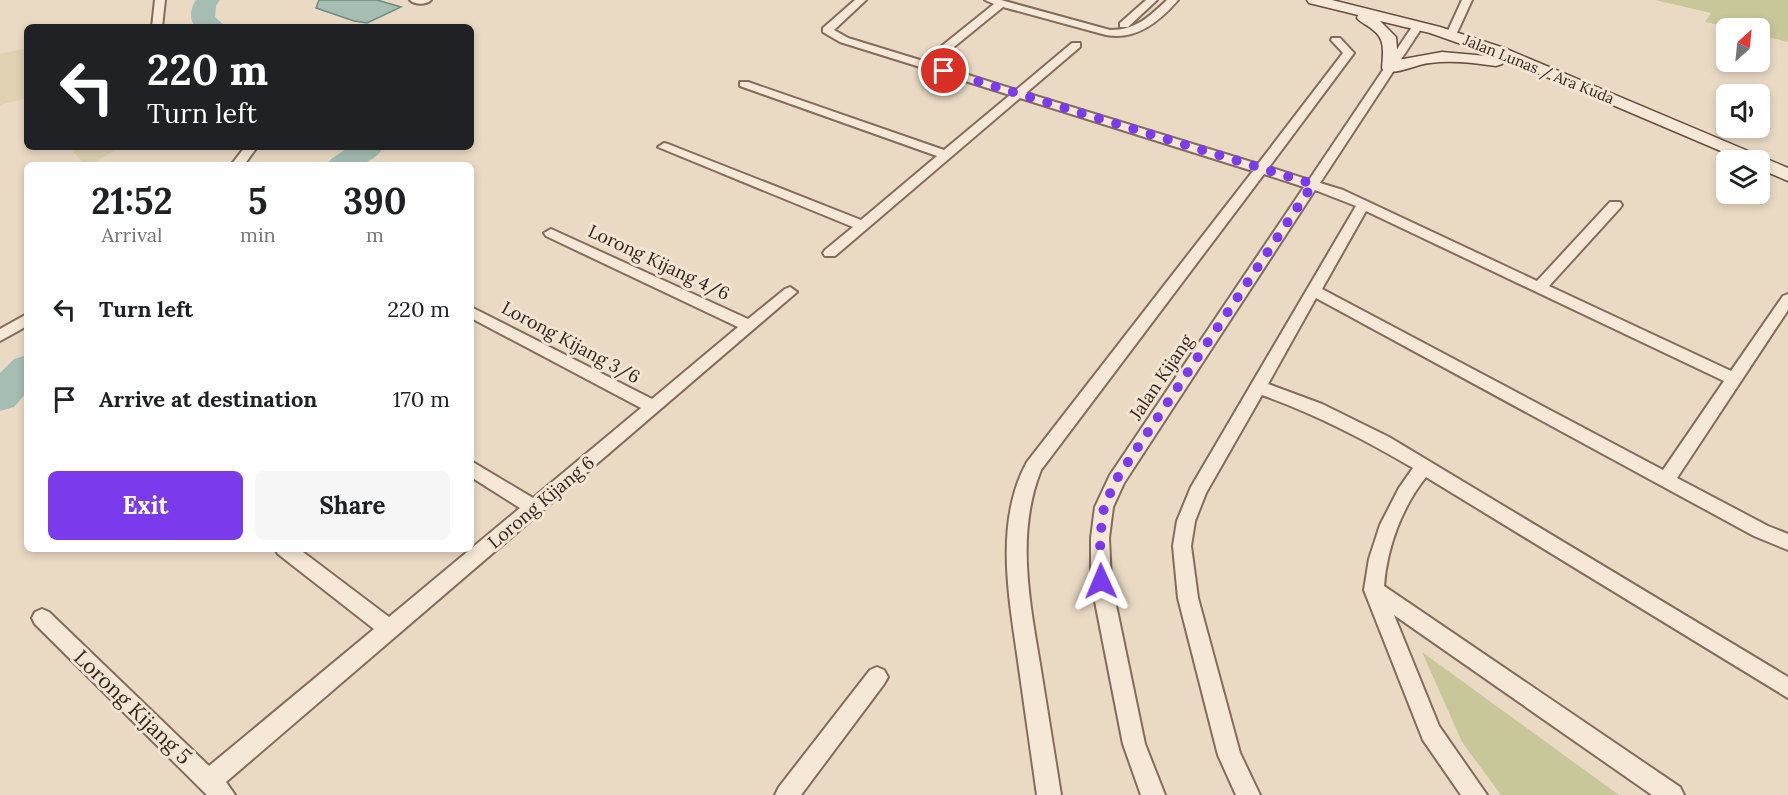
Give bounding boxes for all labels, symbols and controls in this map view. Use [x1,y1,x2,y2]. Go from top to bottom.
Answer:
north arrow [1716,18,1770,72]
map controls [1716,18,1770,204]
street label: Jalan Lunas / Ara Kuda [1460,30,1617,109]
text: 220 m [147,43,268,97]
pin [918,45,969,96]
icon: left [48,48,126,126]
icon: arrive [927,54,960,87]
button: sound [1716,84,1770,138]
text: Turn left [147,96,257,130]
button: layers [1716,150,1770,204]
text: 21:52 [91,178,173,224]
text: 5 [248,178,268,224]
text: 390 [343,178,407,224]
street label: Lorong Kijang 4/6 [585,219,733,305]
text: Arrival [101,222,163,247]
text: min [240,222,276,247]
text: m [366,222,384,247]
icon: left [48,293,81,326]
text: Turn left [99,295,193,323]
text: 220 m [387,295,450,323]
street label: Lorong Kijang 3/6 [498,296,644,388]
street label: Jalan Kijang [1124,329,1198,425]
icon: arrive [48,383,81,416]
text: Arrive at destination [99,385,317,413]
text: 170 m [393,385,450,413]
street label: Lorong Kijang 6 [483,451,599,553]
button: Exit [48,471,243,540]
button: Share [255,471,450,540]
position arrow [1069,549,1133,613]
street label: Lorong Kijang 5 [68,644,198,770]

